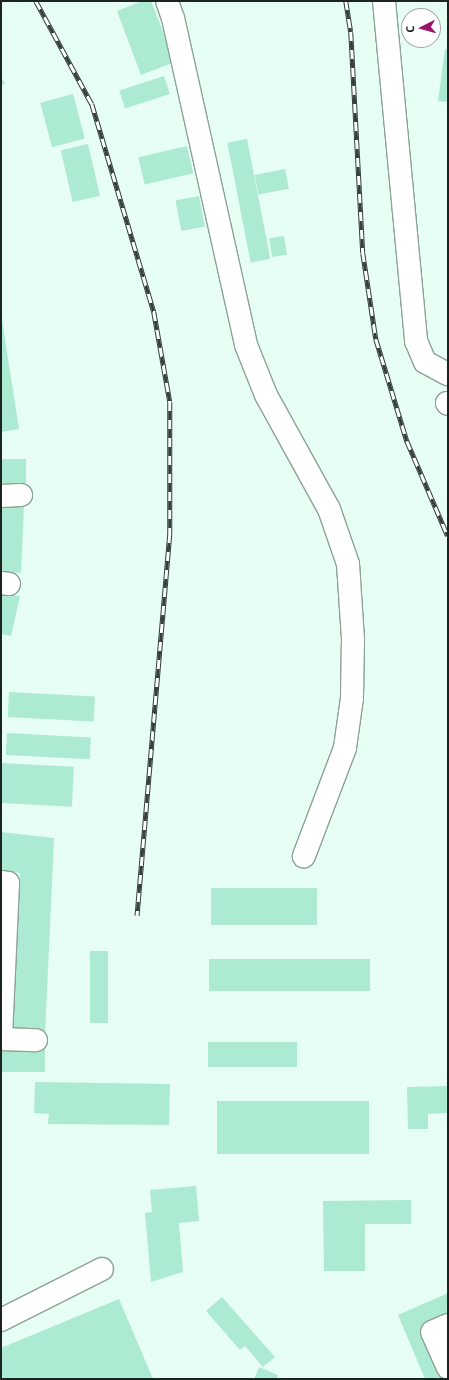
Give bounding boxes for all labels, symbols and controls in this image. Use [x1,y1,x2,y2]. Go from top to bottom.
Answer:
north arrow [401,8,441,48]
text: С [402,25,417,33]

